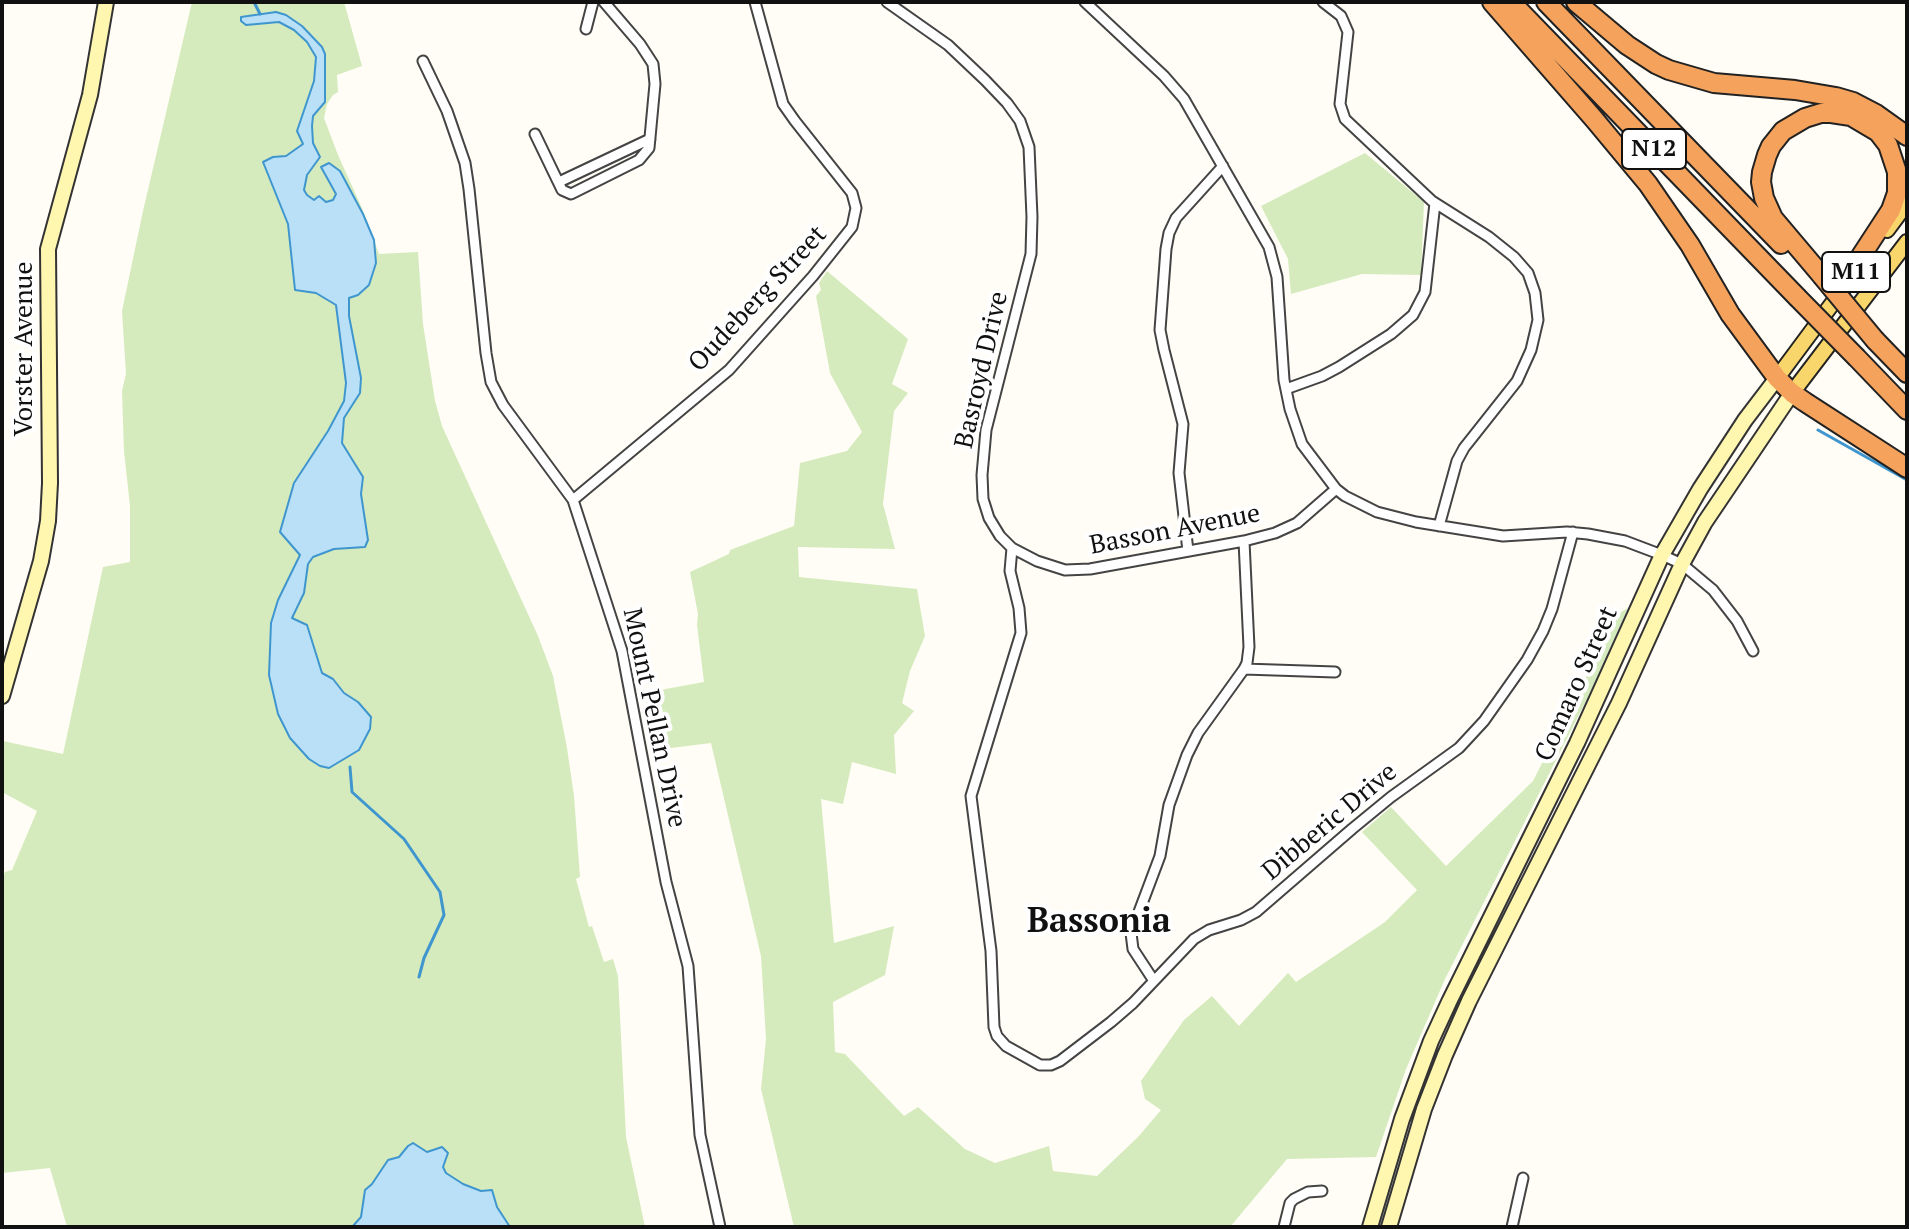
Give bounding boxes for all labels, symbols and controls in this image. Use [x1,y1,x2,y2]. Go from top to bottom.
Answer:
road number: N12 [1622,129,1686,169]
street label: Oudeberg Street [682,220,834,378]
road number: M11 [1822,252,1890,292]
street label: Vorster Avenue [9,261,41,437]
street label: Basroyd Drive [949,288,1015,452]
street label: Basson Avenue [1087,498,1263,562]
street label: Comaro Street [1529,602,1625,766]
street label: Mount Pellan Drive [615,605,693,831]
street label: Dibberic Drive [1256,757,1404,887]
district label: Bassonia [1027,902,1171,942]

